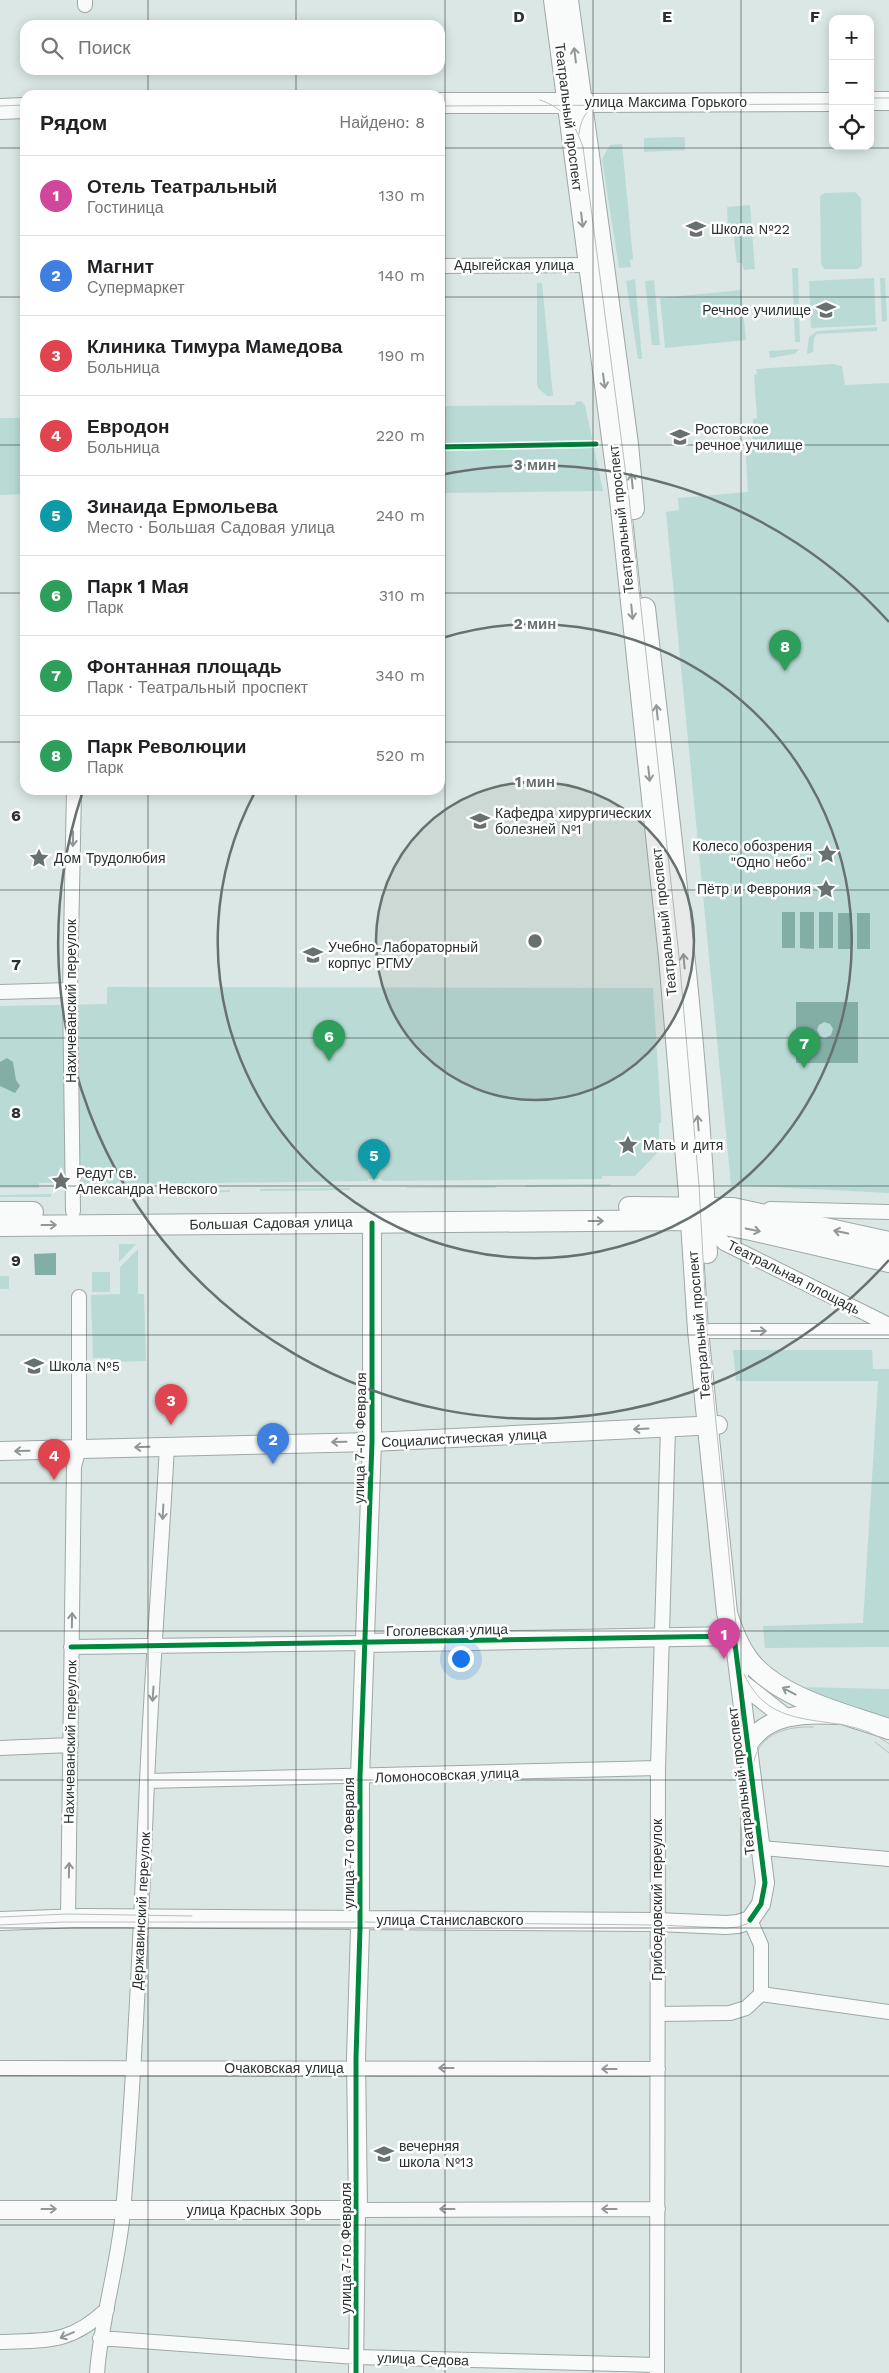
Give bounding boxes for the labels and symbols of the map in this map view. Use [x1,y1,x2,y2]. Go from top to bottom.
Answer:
text: D [513,7,525,26]
text: E [662,7,672,26]
text: F [810,7,820,26]
street label: Театральный проспект [552,42,586,193]
one-way arrow [570,47,580,63]
street label: улица Максима Горького [585,94,747,110]
one-way arrow [577,212,587,228]
school or university icon: Школа №22 [685,218,707,240]
place label: Школа №22 [711,221,790,237]
street label: Адыгейская улица [454,257,574,273]
school or university icon: Речное училище [815,299,837,321]
place label: Речное училище [702,302,811,318]
one-way arrow [599,373,609,389]
place label: Ростовское речное училище [695,421,803,453]
school or university icon: Ростовское речное училище [669,426,691,448]
street label: Театральный проспект [605,443,637,594]
text: 3 мин [514,456,556,474]
one-way arrow [627,474,636,490]
one-way arrow [627,604,637,620]
text: 2 мин [514,615,556,633]
pin: 8 [769,630,801,671]
one-way arrow [652,705,662,721]
one-way arrow [644,765,654,781]
text: 1 мин [515,773,555,791]
place label: Кафедра хирургических болезней №1 [495,805,651,837]
text: 6 [11,806,21,825]
school or university icon: Кафедра хирургических болезней №1 [469,810,491,832]
one-way arrow [68,830,78,846]
place label: Колесо обозрения "Одно небо" [692,838,812,870]
place icon: Колесо обозрения "Одно небо" [816,843,838,865]
street label: Театральный проспект [648,846,680,997]
place icon: Дом Трудолюбия [28,847,50,869]
place label: Дом Трудолюбия [54,850,166,866]
place icon: Пётр и Феврония [815,878,837,900]
place label: Пётр и Феврония [697,881,811,897]
street label: Нахичеванский переулок [63,918,79,1083]
centre of rings [526,932,544,950]
place label: Учебно-Лабораторный корпус РГМУ [328,939,478,971]
school or university icon: Учебно-Лабораторный корпус РГМУ [302,944,324,966]
one-way arrow [679,953,689,969]
text: 7 [11,955,21,974]
pin: 6 [313,1020,345,1061]
pin: 7 [788,1027,820,1068]
text: 8 [11,1103,21,1122]
one-way arrow [693,1115,703,1131]
place icon: Мать и дитя [617,1134,639,1156]
place label: Мать и дитя [643,1137,723,1153]
pin: 5 [358,1139,390,1180]
place label: Редут св. Александра Невского [76,1165,218,1197]
place icon: Редут св. Александра Невского [50,1170,72,1192]
street label: Большая Садовая улица [189,1214,353,1232]
one-way arrow [588,1216,604,1226]
one-way arrow [40,1220,56,1230]
one-way arrow [745,1226,761,1236]
one-way arrow [834,1227,850,1236]
street label: Театральная площадь [725,1237,863,1317]
street label: Театральный проспект [684,1249,713,1400]
text: 9 [11,1251,21,1270]
one-way arrow [750,1326,766,1336]
school or university icon: Школа №5 [23,1355,45,1377]
place label: Школа №5 [49,1358,120,1374]
street label: улица 7-го Февраля [351,1372,369,1504]
pin: 3 [155,1384,187,1425]
pin: 2 [257,1423,289,1464]
one-way arrow [634,1425,650,1434]
street label: Социалистическая улица [381,1426,547,1450]
one-way arrow [331,1437,348,1447]
pin: 4 [38,1439,70,1480]
one-way arrow [134,1442,150,1452]
one-way arrow [14,1446,30,1456]
one-way arrow [159,1504,168,1520]
one-way arrow [67,1612,77,1628]
pin: 1 [708,1618,740,1659]
street label: Гоголевская улица [386,1621,508,1639]
your location [448,1646,474,1672]
street label: Нахичеванский переулок [61,1659,79,1824]
one-way arrow [148,1686,157,1702]
one-way arrow [782,1686,797,1696]
street label: Театральный проспект [724,1705,758,1856]
street label: Ломоносовская улица [375,1764,520,1786]
street label: улица 7-го Февраля [341,1777,357,1909]
street label: Грибоедовский переулок [649,1818,665,1981]
street label: Державинский переулок [129,1831,153,1991]
one-way arrow [64,1862,74,1878]
street label: улица Станиславского [377,1912,524,1928]
street label: Очаковская улица [224,2060,344,2076]
one-way arrow [439,2064,455,2073]
one-way arrow [601,2064,618,2074]
place label: вечерняя школа №13 [399,2138,474,2170]
school or university icon: вечерняя школа №13 [373,2143,395,2165]
street label: улица 7-го Февраля [338,2182,354,2314]
street label: улица Красных Зорь [187,2202,321,2218]
one-way arrow [439,2204,455,2214]
one-way arrow [601,2204,618,2214]
one-way arrow [40,2205,56,2214]
one-way arrow [60,2330,75,2340]
street label: улица Седова [377,2349,469,2369]

